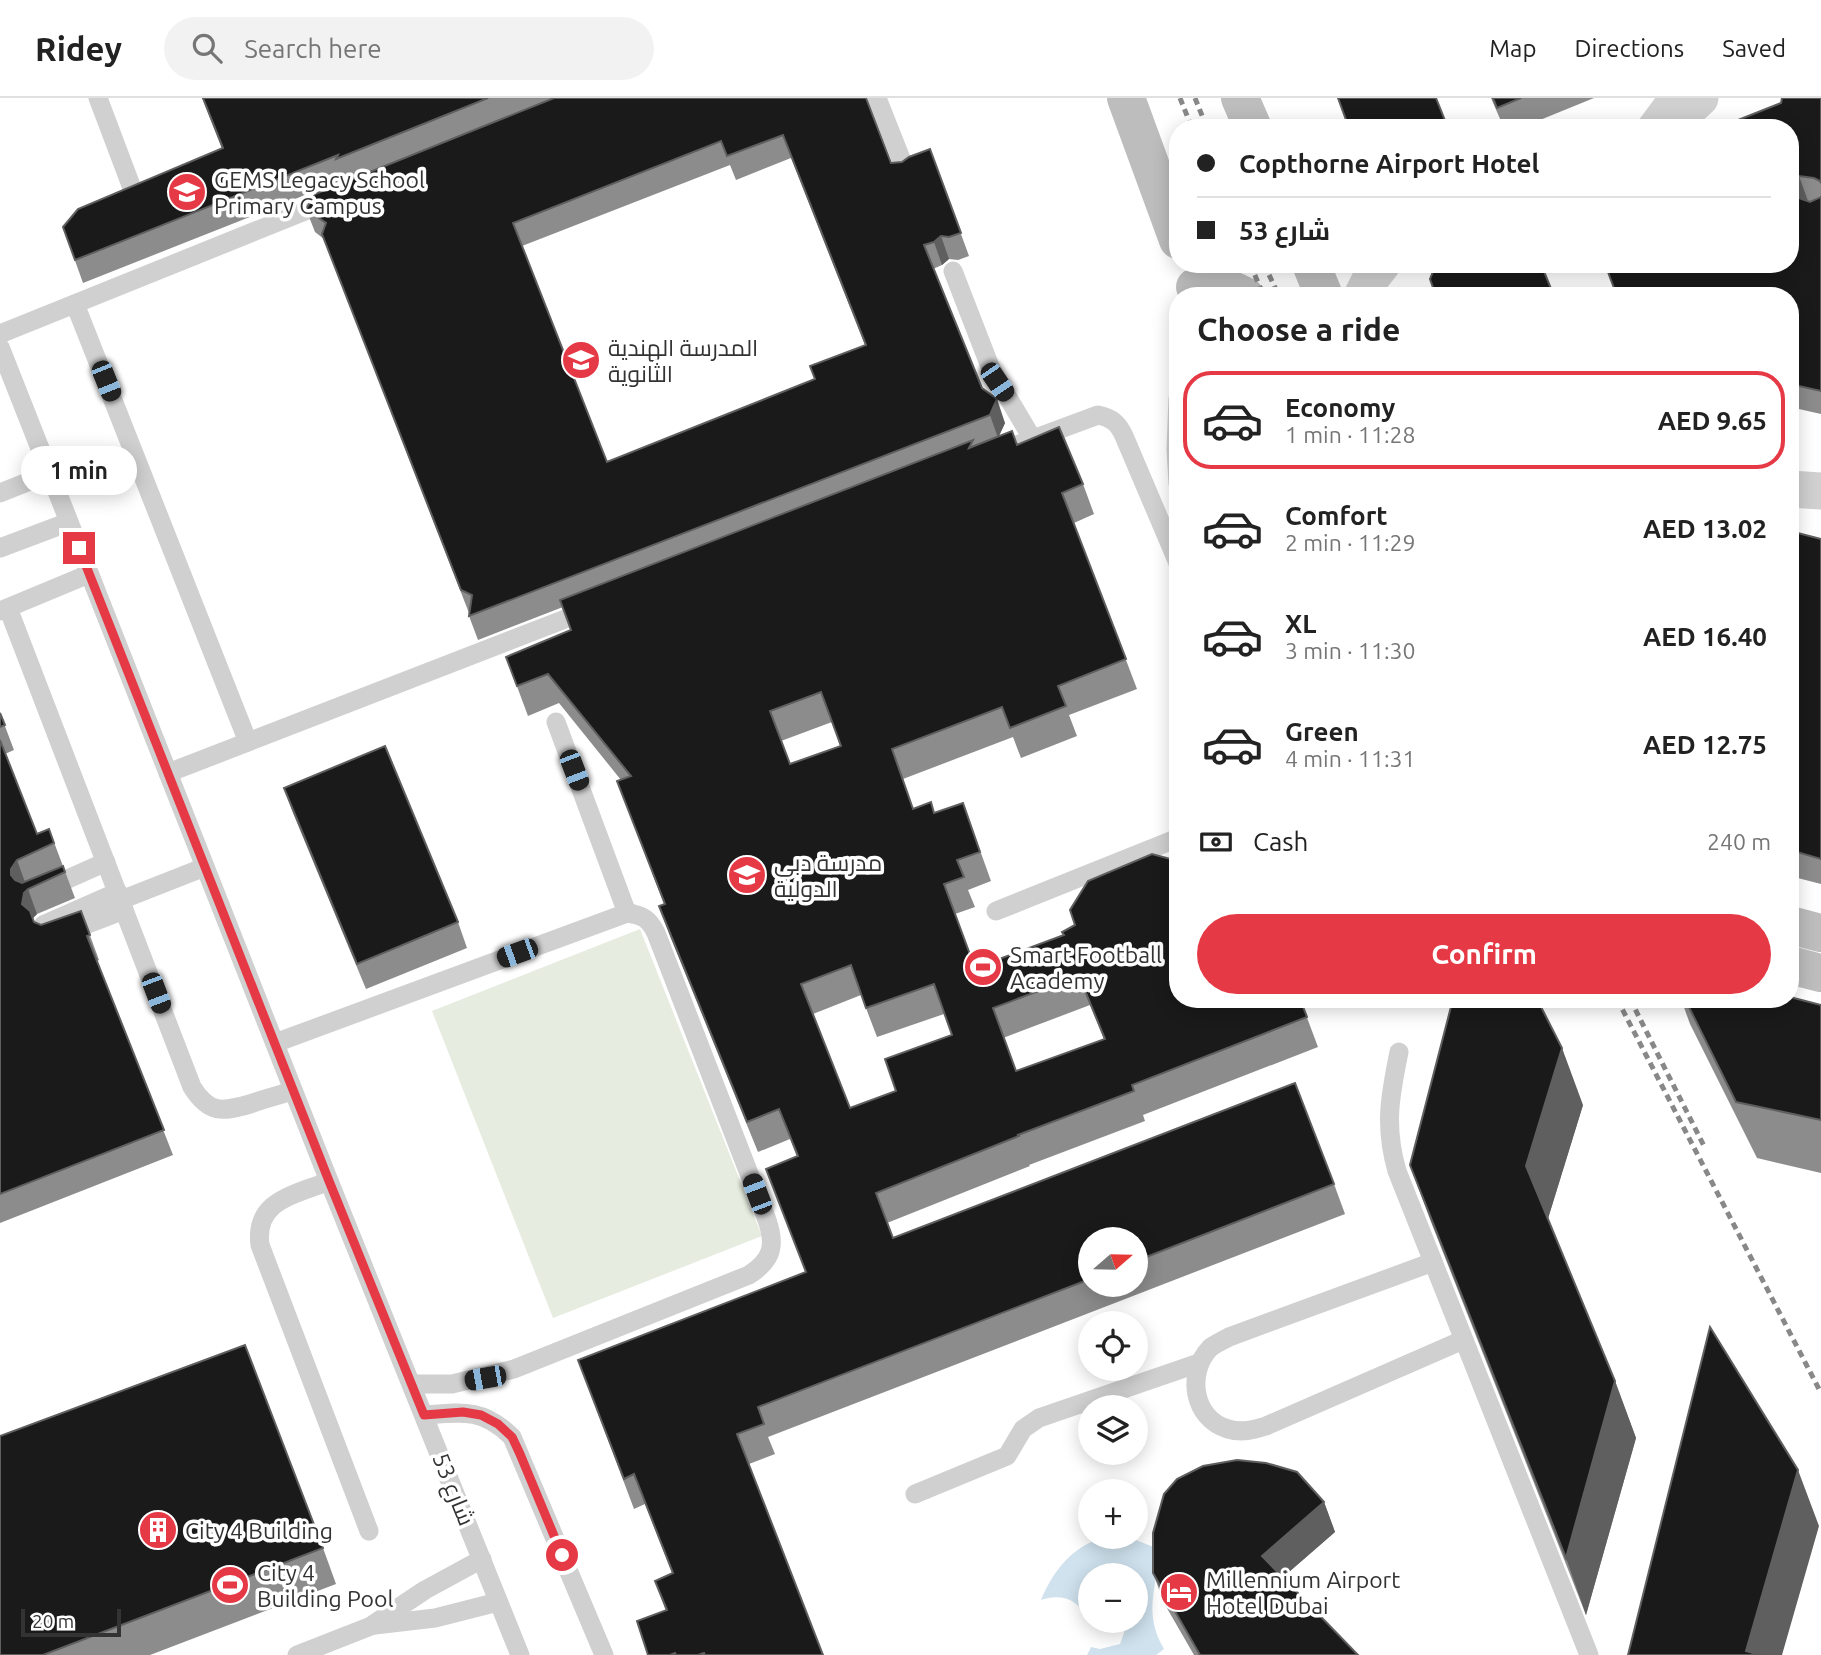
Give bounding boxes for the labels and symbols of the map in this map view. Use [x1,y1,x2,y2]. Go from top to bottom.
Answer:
place label: GEMS Legacy School Primary Campus [214,167,425,218]
school or university icon: GEMS Legacy School Primary Campus [166,171,208,213]
place label: المدرسة الهندية الثانوية [608,335,758,387]
school or university icon: المدرسة الهندية الثانوية [560,339,602,381]
car [89,358,124,404]
car [977,359,1018,405]
callout: 1 min [21,447,137,496]
route end [63,532,95,564]
car [557,747,592,793]
place label: مدرسة دبي الدولية [774,850,882,902]
school or university icon: مدرسة دبي الدولية [726,854,768,896]
car [494,936,541,970]
place label: Smart Football Academy [1010,942,1162,993]
sports icon: Smart Football Academy [962,946,1004,988]
car [139,970,174,1016]
car [740,1171,775,1217]
north arrow [1078,1227,1148,1297]
car [463,1364,508,1392]
street label: شارع 53 [425,1449,480,1530]
building icon: City 4 Building [137,1509,179,1551]
place label: City 4 Building [185,1518,333,1543]
route start [546,1539,578,1571]
place label: City 4 Building Pool [257,1560,393,1611]
sports icon: City 4 Building Pool [209,1564,251,1606]
place label: Millennium Airport Hotel Dubai [1206,1567,1400,1618]
hotel icon: Millennium Airport Hotel Dubai [1158,1571,1200,1613]
scale bar [21,1606,121,1638]

